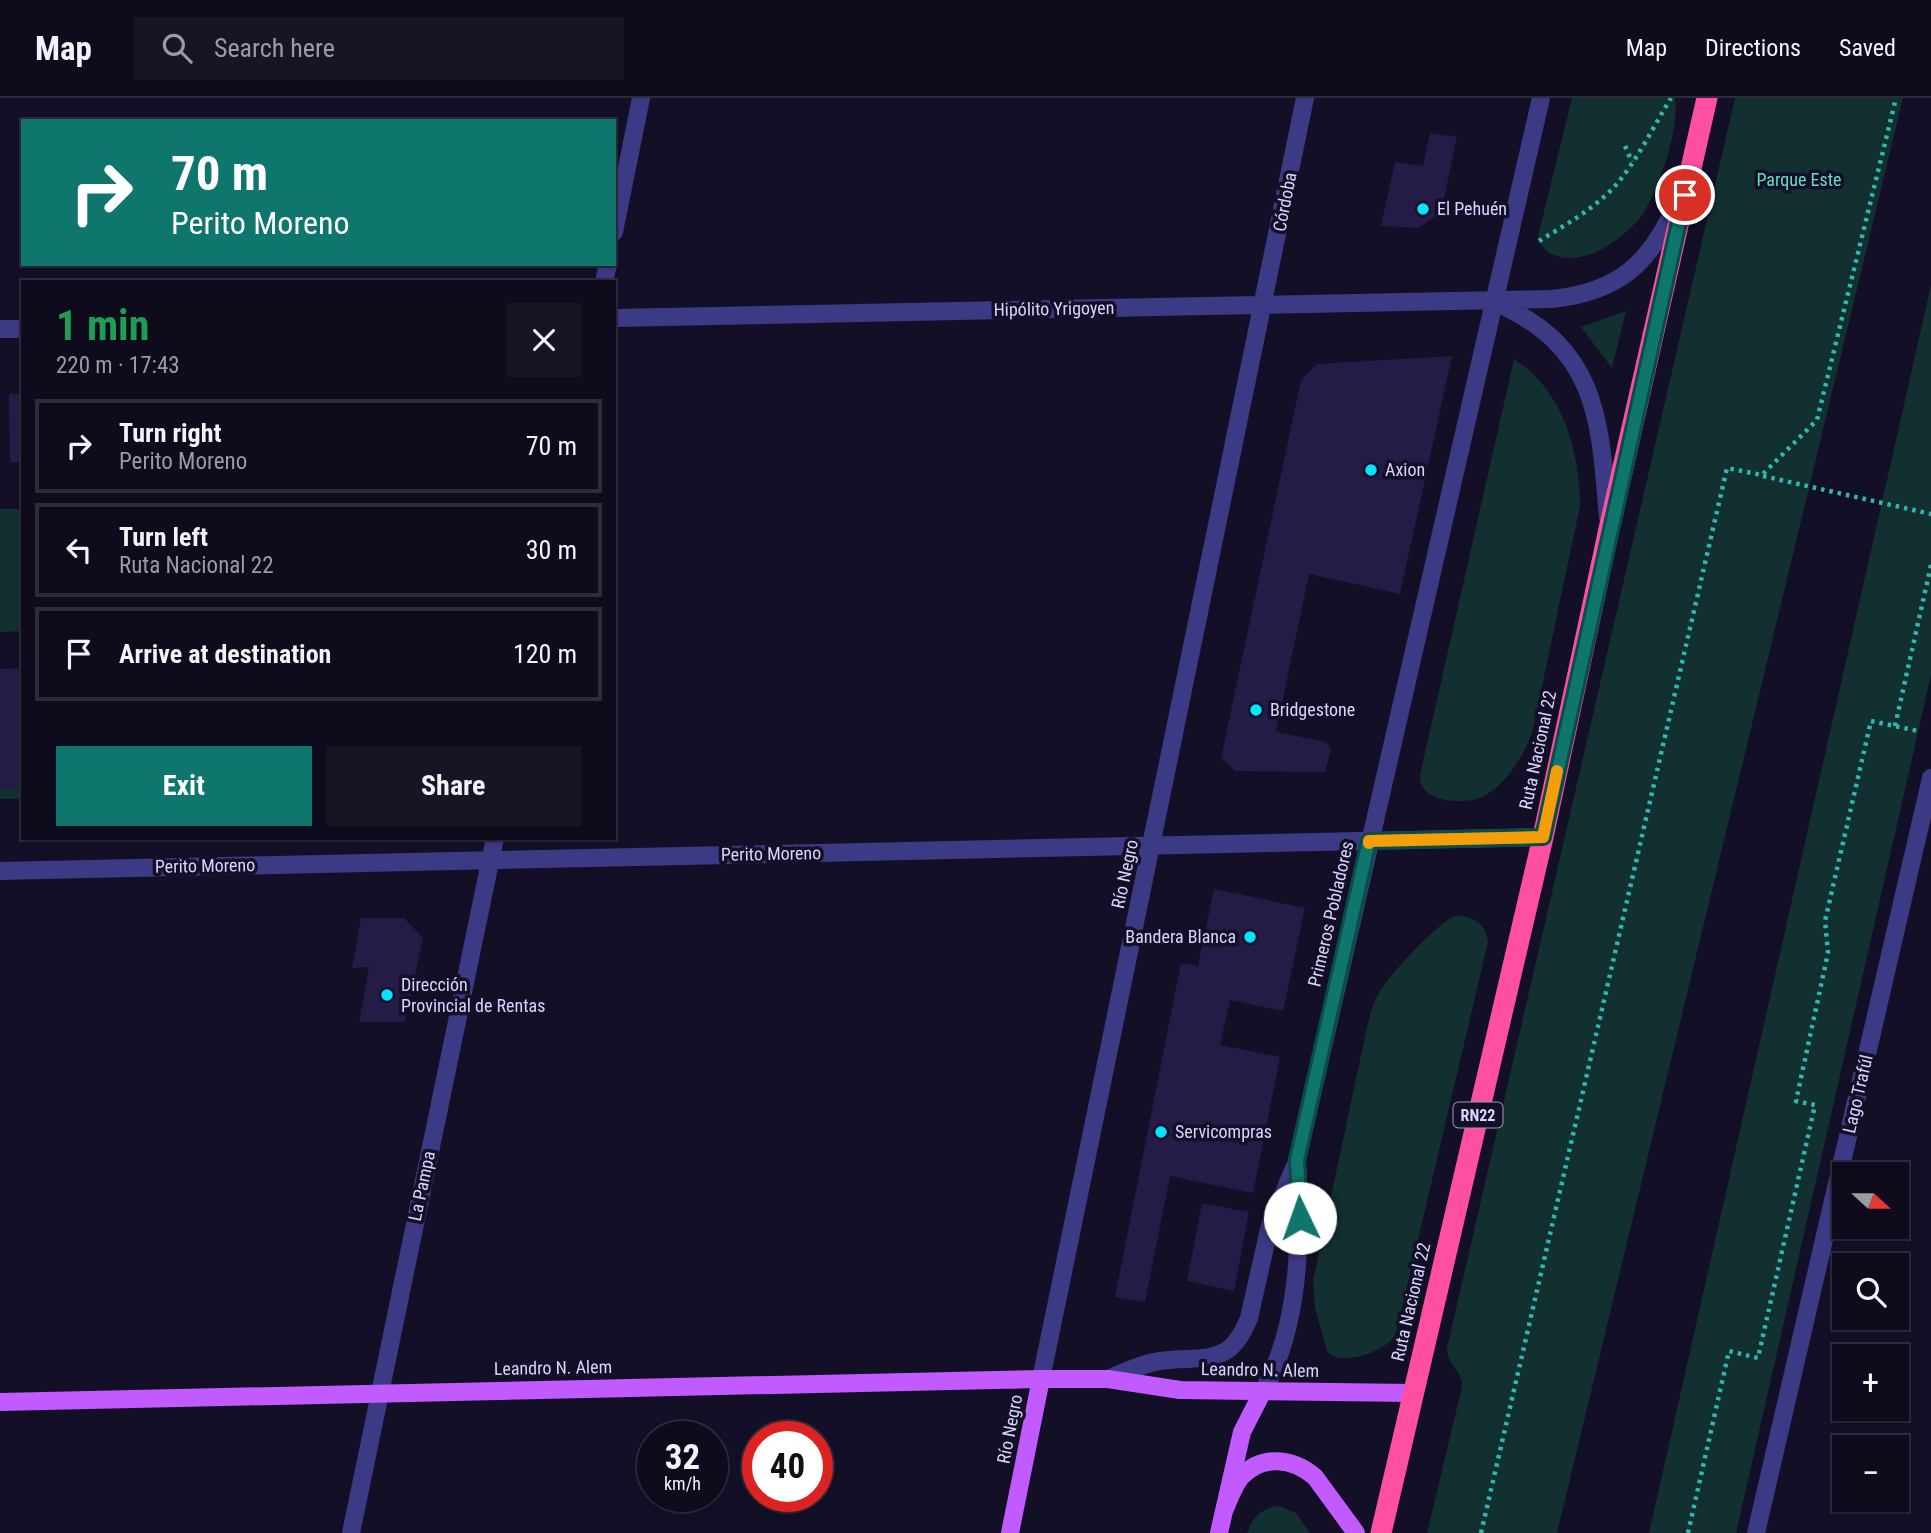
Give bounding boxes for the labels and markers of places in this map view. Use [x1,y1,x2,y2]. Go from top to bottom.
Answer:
pin [1655,165,1715,225]
place label: El Pehuén [1437,198,1507,219]
marker: El Pehuén [1415,201,1431,217]
place label: Axion [1385,459,1425,480]
marker: Axion [1363,462,1379,478]
place label: Bridgestone [1270,699,1355,720]
marker: Bridgestone [1248,702,1264,718]
place label: Bandera Blanca [1125,926,1236,947]
marker: Bandera Blanca [1242,929,1258,945]
place label: Dirección Provincial de Rentas [401,974,545,1016]
marker: Dirección Provincial de Rentas [379,987,395,1003]
place label: Servicompras [1175,1121,1272,1142]
marker: Servicompras [1153,1124,1169,1140]

